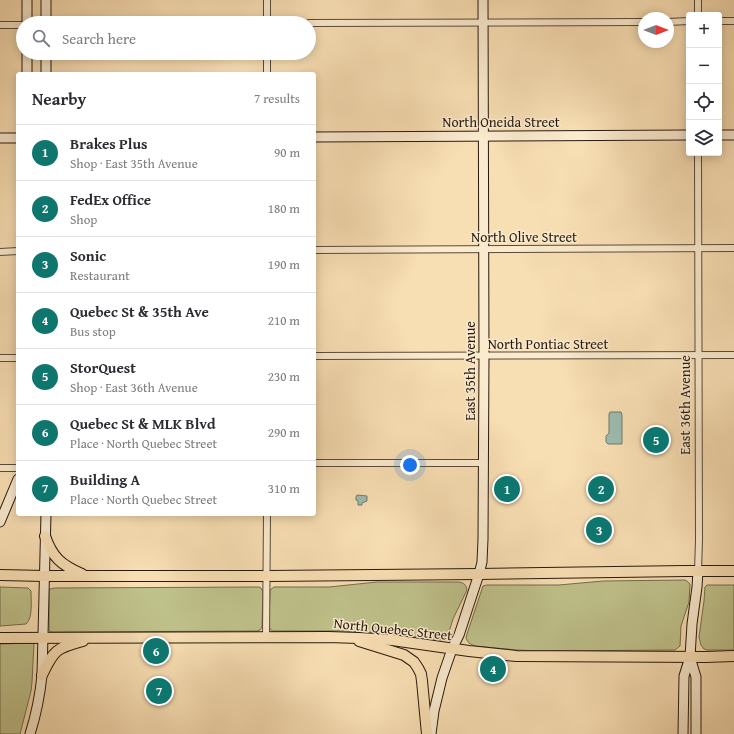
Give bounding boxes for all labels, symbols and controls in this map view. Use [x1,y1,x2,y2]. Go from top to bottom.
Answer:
north arrow [638,12,674,48]
map controls [686,12,722,156]
button: + [686,12,722,48]
search box [16,16,316,60]
icon: search [30,27,52,49]
text: Search here [62,28,136,49]
button: − [686,48,722,84]
button: locate [686,84,722,120]
text: Nearby [32,86,86,111]
text: 7 results [254,89,300,108]
street label: North Oneida Street [442,112,560,132]
button: layers [686,120,722,156]
text: Brakes Plus [70,133,147,154]
text: 1 [42,143,48,162]
text: 90 m [274,143,300,162]
text: Shop · East 35th Avenue [70,154,198,173]
text: FedEx Office [70,189,151,210]
text: 2 [42,199,48,218]
text: 180 m [268,199,300,218]
text: Shop [70,210,97,229]
street label: North Olive Street [471,227,577,247]
text: Sonic [70,245,106,266]
text: 3 [42,255,48,274]
text: 190 m [268,255,300,274]
text: Restaurant [70,266,130,285]
text: Quebec St & 35th Ave [70,301,209,322]
text: 4 [42,311,48,330]
text: 210 m [268,311,300,330]
street label: East 35th Avenue [460,321,480,421]
text: Bus stop [70,322,116,341]
street label: North Pontiac Street [488,334,608,354]
street label: East 36th Avenue [675,355,695,455]
text: StorQuest [70,357,136,378]
text: 5 [42,367,48,386]
text: 230 m [268,367,300,386]
text: Shop · East 36th Avenue [70,378,198,397]
text: Quebec St & MLK Blvd [70,413,216,434]
text: 6 [42,423,48,442]
text: 290 m [268,423,300,442]
pin: 5 [643,425,669,455]
text: Place · North Quebec Street [70,434,217,453]
your location [400,455,420,475]
text: Building A [70,469,140,490]
pin: 1 [494,474,520,504]
pin: 2 [588,474,614,504]
text: 7 [42,479,48,498]
text: 310 m [268,479,300,498]
text: Place · North Quebec Street [70,490,217,509]
pin: 3 [586,515,612,545]
street label: North Quebec Street [333,613,453,645]
pin: 6 [143,636,169,666]
pin: 4 [480,654,506,684]
pin: 7 [146,676,172,706]

